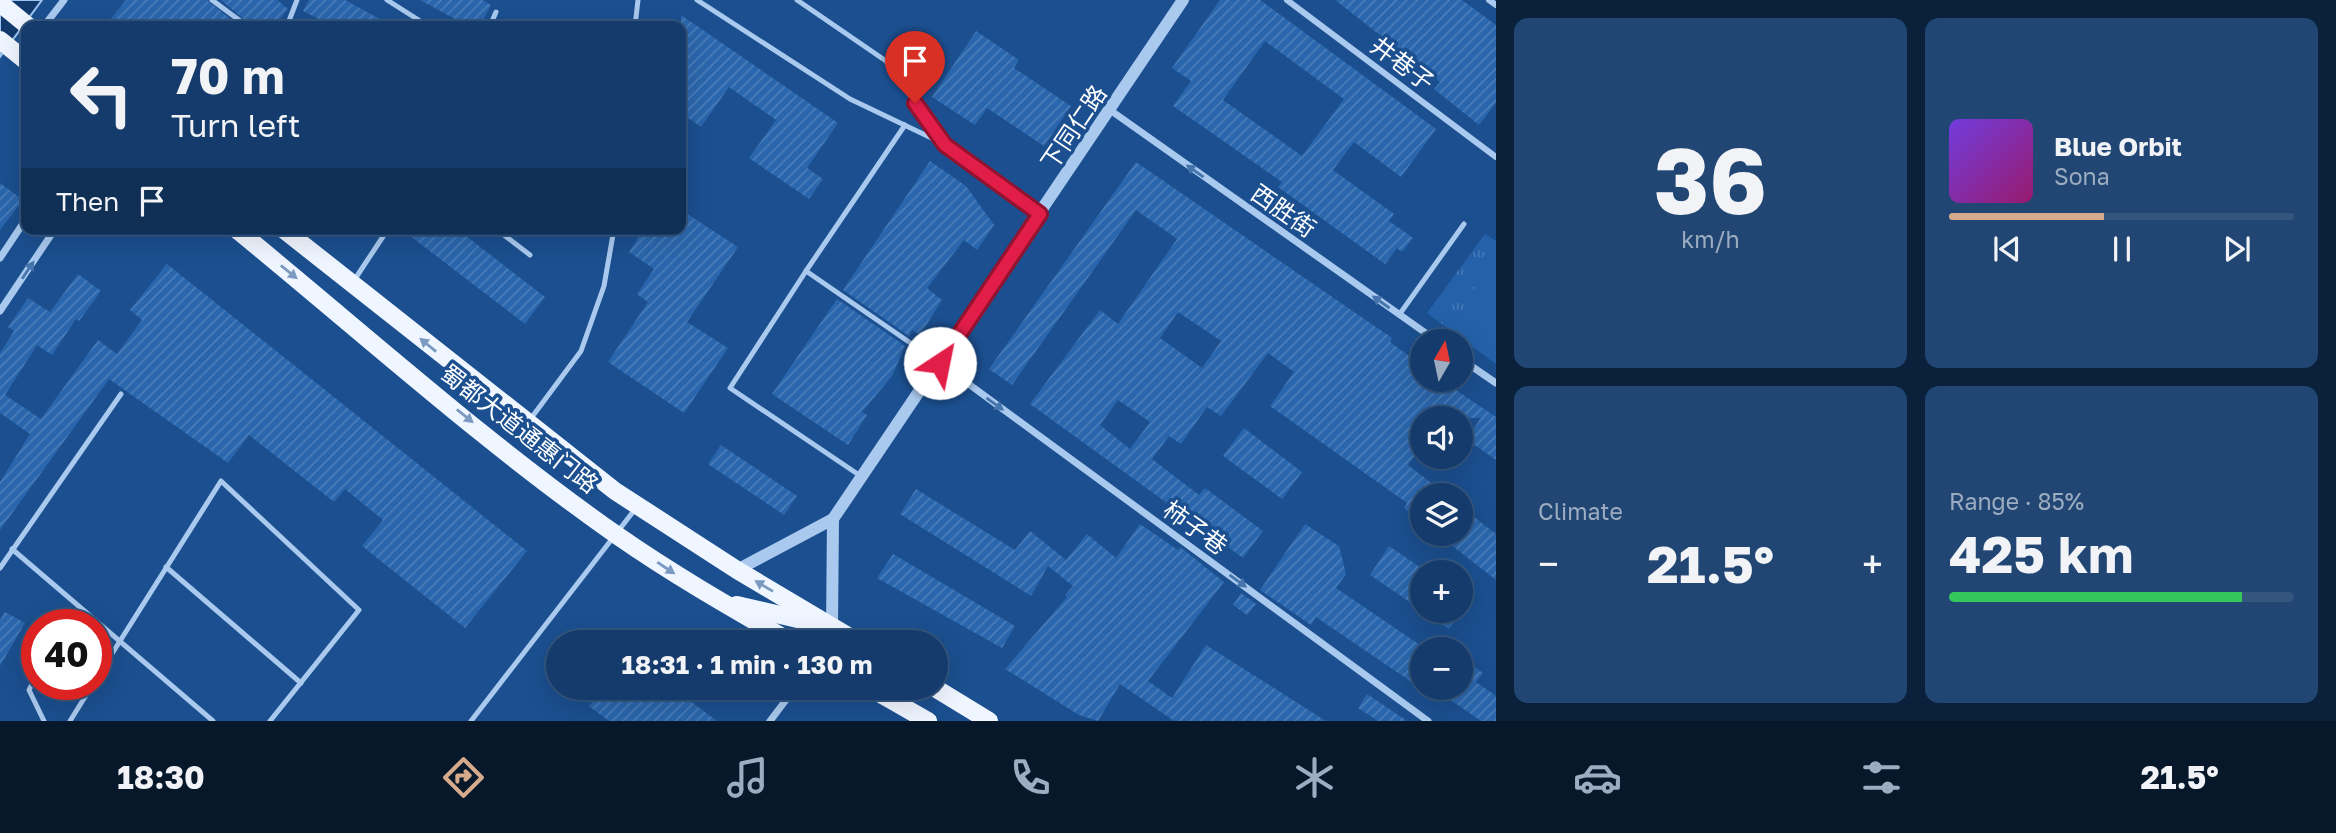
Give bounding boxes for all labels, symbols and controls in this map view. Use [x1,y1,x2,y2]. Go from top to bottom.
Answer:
street label: 井巷子 [1366,30,1440,96]
pin [885,31,945,103]
icon: arrive [896,42,934,80]
text: 70 m [171,46,285,105]
icon: left [56,49,147,140]
street label: 下同仁路 [1034,79,1112,175]
text: Turn left [171,106,300,144]
text: 36 [1654,125,1767,234]
text: Blue Orbit [2054,131,2182,162]
text: Sona [2054,162,2110,190]
one-way arrow [1186,164,1204,178]
street label: 西胜街 [1246,177,1322,243]
icon: arrive [133,182,171,220]
text: Then [56,186,119,217]
text: km/h [1681,225,1740,253]
icon: previous [1988,230,2026,268]
icon: pause [2103,230,2141,268]
icon: next [2218,230,2256,268]
one-way arrow [21,260,34,280]
one-way arrow [279,265,297,280]
one-way arrow [1372,295,1390,309]
position arrow [903,326,977,400]
north arrow [1410,329,1474,392]
map controls [1410,329,1473,700]
one-way arrow [419,338,436,353]
street label: 蜀都大道通惠门路 [435,357,605,499]
one-way arrow [986,396,1004,410]
button: sound [1410,406,1473,469]
one-way arrow [456,409,474,424]
button: layers [1410,483,1473,546]
text: Range · 85% [1949,487,2084,515]
street label: 柿子巷 [1158,494,1234,560]
text: Climate [1538,497,1623,525]
text: 425 km [1949,522,2134,584]
text: 21.5° [1647,532,1774,594]
text: − [1538,541,1559,586]
text: + [1862,541,1883,586]
button: + [1410,560,1473,623]
one-way arrow [657,561,676,574]
one-way arrow [1229,574,1247,588]
one-way arrow [754,580,773,592]
speed limit sign: 40 [21,609,112,700]
button: − [1410,637,1473,700]
text: 18:31 · 1 min · 130 m [621,649,873,680]
icon: directions [439,753,488,802]
icon: music [723,753,772,802]
icon: phone [1006,753,1055,802]
icon: climate [1290,753,1339,802]
icon: car [1573,753,1622,802]
icon: filters [1857,753,1906,802]
text: 18:30 [117,758,205,796]
text: 21.5° [2140,758,2219,796]

